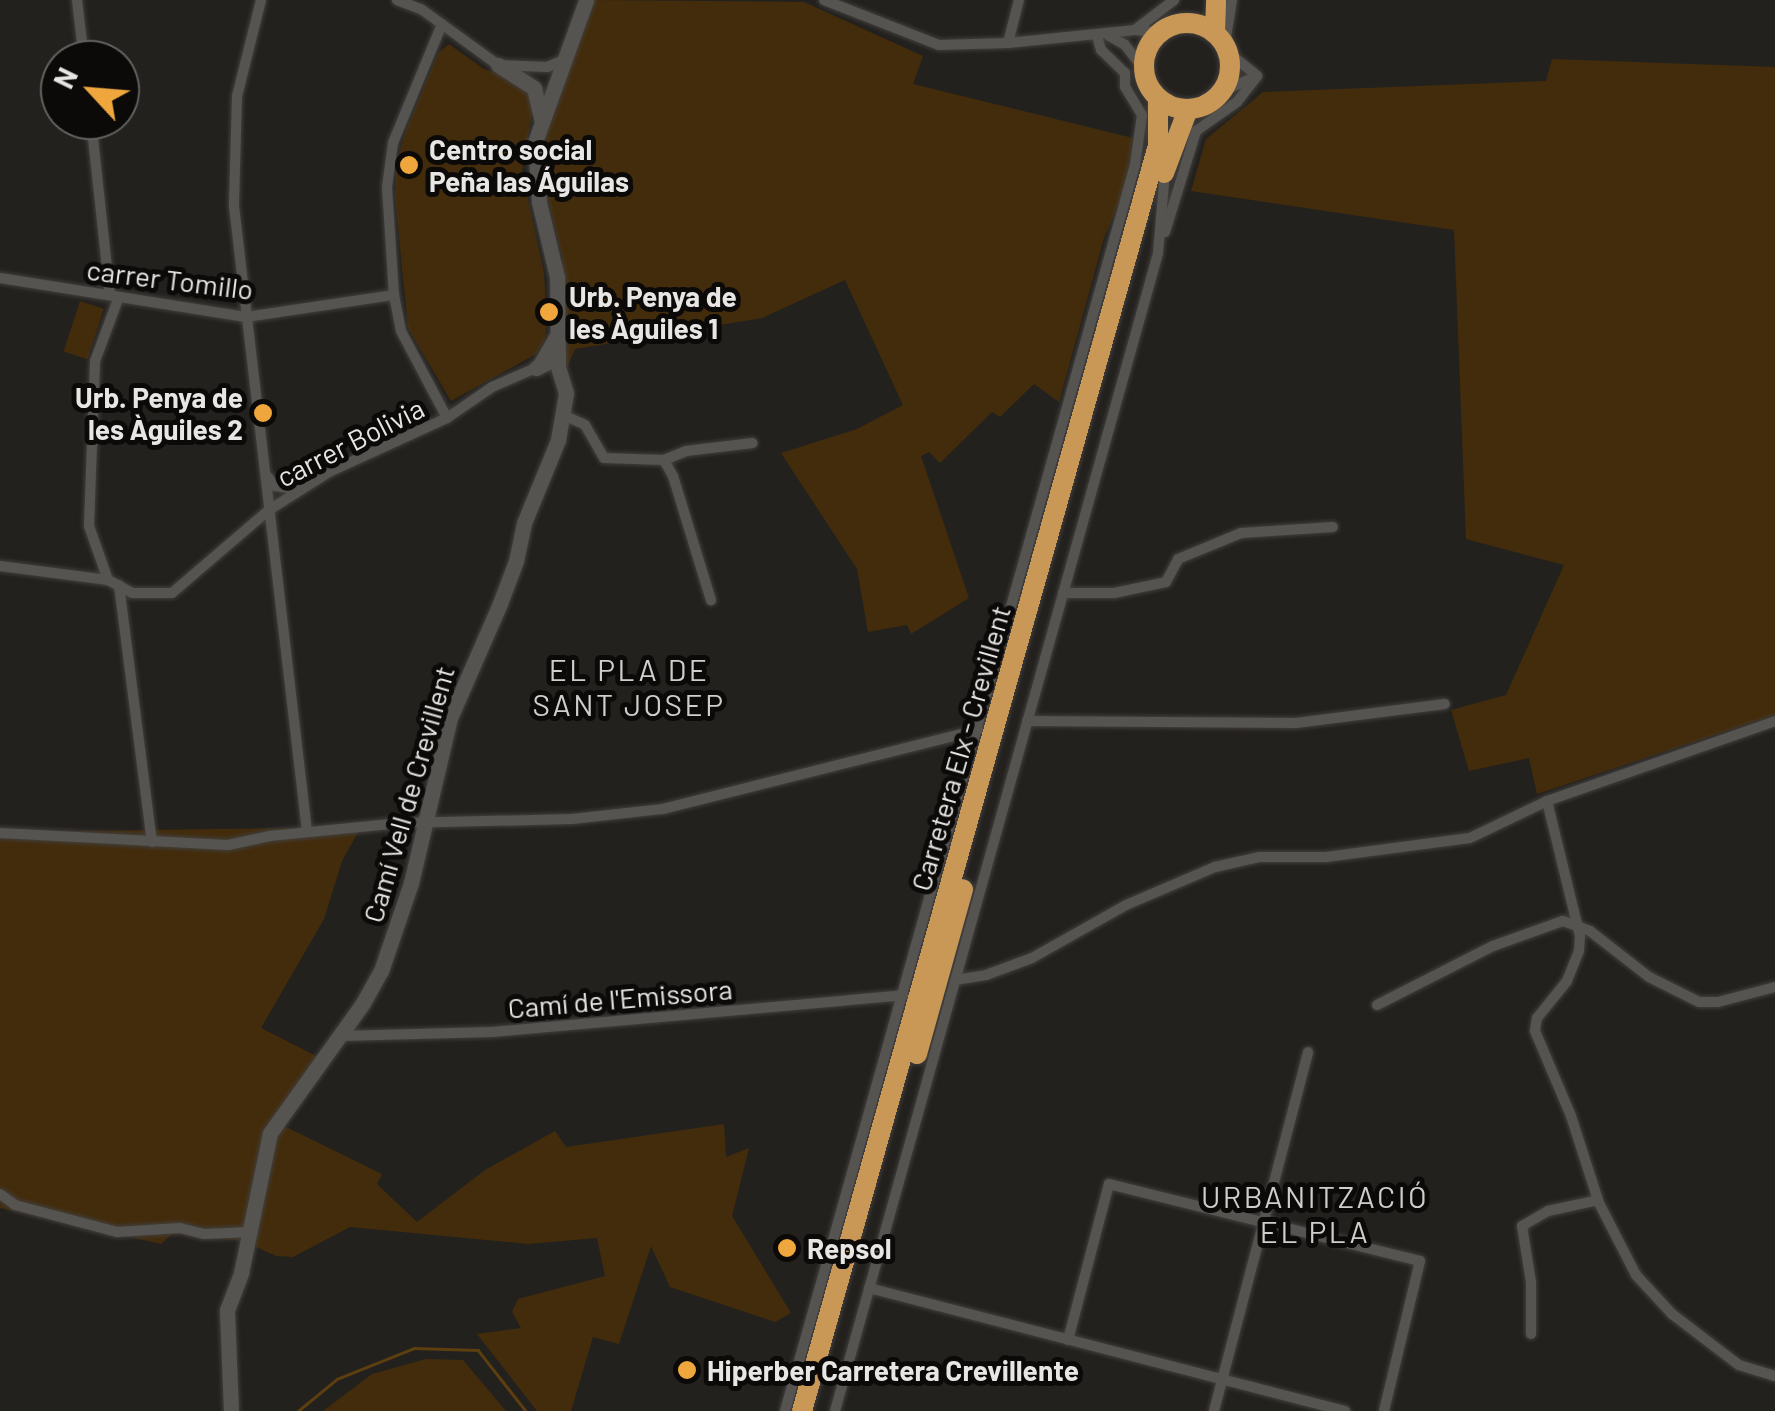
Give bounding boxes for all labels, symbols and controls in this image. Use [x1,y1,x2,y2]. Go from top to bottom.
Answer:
north arrow [40,40,140,140]
text: N [45,62,84,94]
place label: Centro social Peña las Águilas [429,132,629,198]
marker: Centro social Peña las Águilas [398,154,420,176]
street label: carrer Tomillo [85,252,255,306]
place label: Urb. Penya de les Àguiles 1 [569,279,737,345]
marker: Urb. Penya de les Àguiles 1 [538,301,560,323]
place label: Urb. Penya de les Àguiles 2 [75,380,243,446]
street label: carrer Bolivia [271,390,429,494]
marker: Urb. Penya de les Àguiles 2 [252,402,274,424]
street label: Carretera Elx - Crevillent [903,602,1017,894]
district label: EL PLA DE SANT JOSEP [532,651,726,722]
street label: Camí Vell de Crevillent [355,662,461,926]
street label: Camí de l'Emissora [506,971,734,1025]
district label: URBANITZACIÓ EL PLA [1201,1178,1429,1248]
place label: Repsol [807,1231,892,1265]
marker: Repsol [776,1237,798,1259]
place label: Hiperber Carretera Crevillente [707,1353,1079,1387]
marker: Hiperber Carretera Crevillente [676,1359,698,1381]

